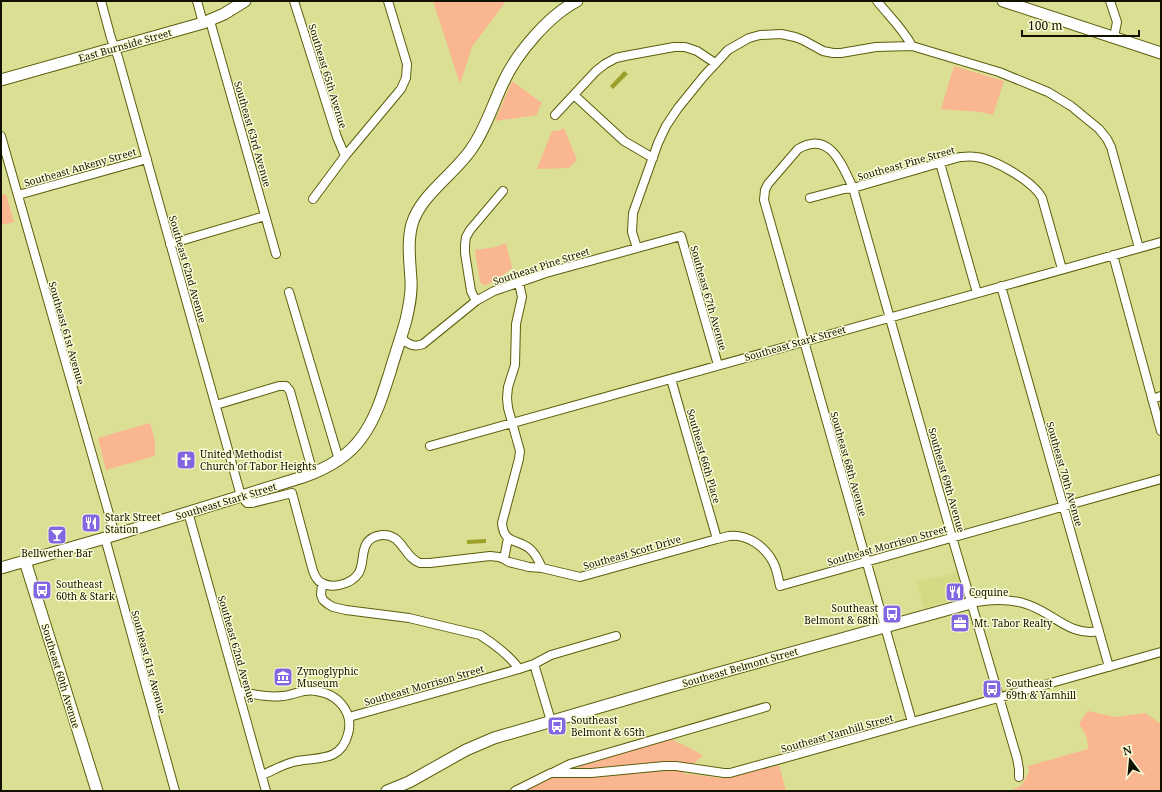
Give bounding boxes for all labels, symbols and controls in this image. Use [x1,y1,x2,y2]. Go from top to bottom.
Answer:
scale bar [1022,12,1139,38]
text: 100 m [1028,17,1063,34]
street label: Southeast 65th Avenue [305,22,351,130]
street label: East Burnside Street [77,25,174,65]
street label: Southeast 63rd Avenue [231,79,275,189]
street label: Southeast Pine Street [856,142,957,184]
street label: Southeast Ankeny Street [22,144,138,190]
street label: Southeast 62nd Avenue [166,214,210,324]
street label: Southeast Pine Street [491,244,591,288]
street label: Southeast 67th Avenue [687,244,731,352]
street label: Southeast 61st Avenue [46,280,88,386]
street label: Southeast Stark Street [743,322,848,364]
street label: Southeast 66th Place [684,407,724,505]
street label: Southeast 68th Avenue [827,410,871,518]
street label: Southeast 70th Avenue [1043,420,1087,528]
street label: Southeast 69th Avenue [925,426,969,534]
place label: United Methodist Church of Tabor Heights [200,447,317,473]
church icon: United Methodist Church of Tabor Heights [175,449,197,471]
street label: Southeast Stark Street [174,479,279,523]
place label: Stark Street Station [105,510,161,536]
restaurant icon: Stark Street Station [80,512,102,534]
street label: Southeast Morrison Street [825,521,949,569]
bar icon: Bellwether Bar [46,524,68,546]
street label: Southeast Scott Drive [581,531,683,573]
place label: Bellwether Bar [21,546,93,560]
place label: Southeast 60th & Stark [56,577,115,603]
bus stop icon: Southeast 60th & Stark [31,579,53,601]
restaurant icon: Coquine [944,581,966,603]
place label: Coquine [969,585,1008,599]
street label: Southeast 62nd Avenue [215,594,259,704]
place label: Southeast Belmont & 68th [804,601,879,627]
bus stop icon: Southeast Belmont & 68th [881,603,903,625]
street label: Southeast 61st Avenue [128,609,170,715]
office icon: Mt. Tabor Realty [949,612,971,634]
place label: Mt. Tabor Realty [974,616,1053,630]
street label: Southeast 60th Avenue [38,622,84,730]
street label: Southeast Belmont Street [681,644,800,690]
street label: Southeast Morrison Street [362,661,486,709]
place label: Zymoglyphic Museum [297,664,359,690]
museum icon: Zymoglyphic Museum [272,666,294,688]
place label: Southeast 69th & Yamhill [1006,676,1076,702]
bus stop icon: Southeast 69th & Yamhill [981,678,1003,700]
street label: Southeast Yamhill Street [779,710,895,756]
place label: Southeast Belmont & 65th [571,713,645,739]
bus stop icon: Southeast Belmont & 65th [546,715,568,737]
north arrow [1110,740,1150,780]
text: N [1121,741,1134,758]

